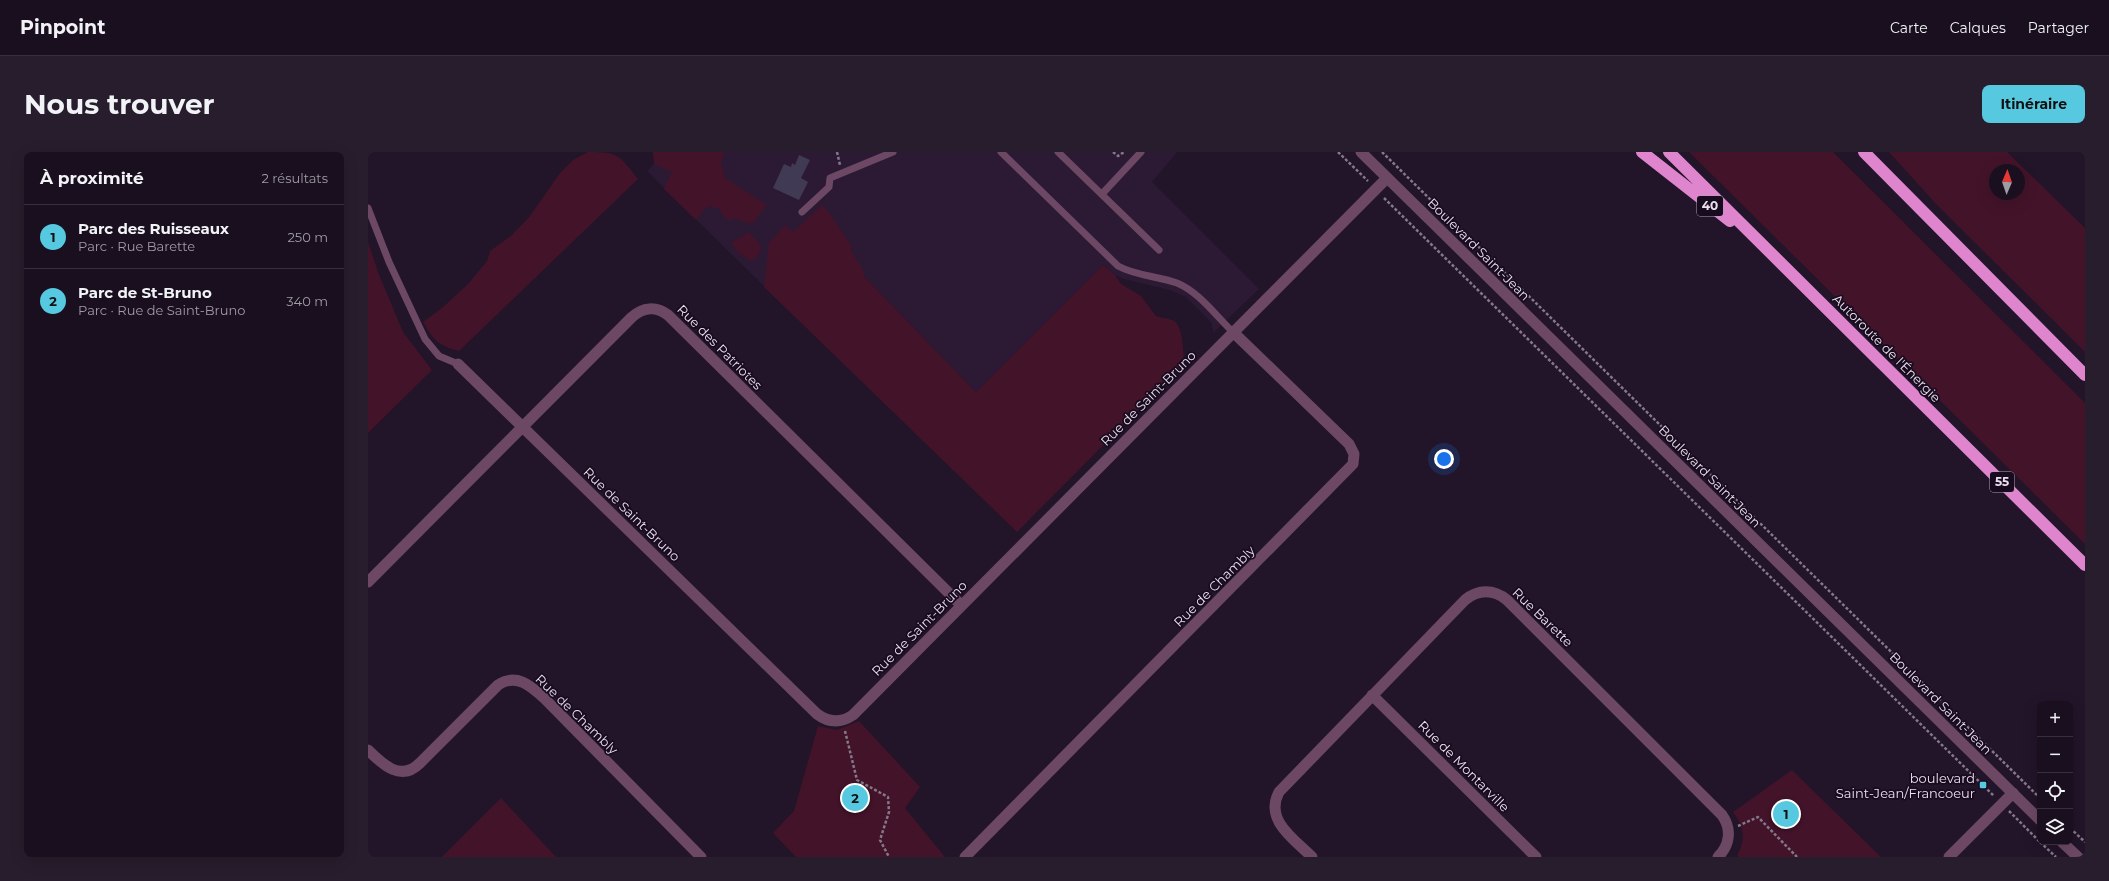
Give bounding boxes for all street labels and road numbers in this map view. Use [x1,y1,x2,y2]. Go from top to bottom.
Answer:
street label: Boulevard Saint-Jean [1425,195,1533,303]
road number: 40 [1697,196,1723,216]
street label: Autoroute de l'Énergie [1830,291,1944,405]
street label: Rue des Patriotes [674,301,766,393]
street label: Rue de Saint-Bruno [1097,347,1199,449]
street label: Boulevard Saint-Jean [1656,422,1764,530]
street label: Rue de Saint-Bruno [580,464,684,564]
road number: 55 [1990,472,2014,492]
street label: Rue de Chambly [1170,541,1259,630]
street label: Rue de Saint-Bruno [868,577,970,679]
street label: Rue Barette [1509,584,1577,650]
street label: Boulevard Saint-Jean [1887,649,1995,757]
street label: Rue de Chambly [533,671,622,758]
street label: Rue de Montarville [1415,717,1513,815]

